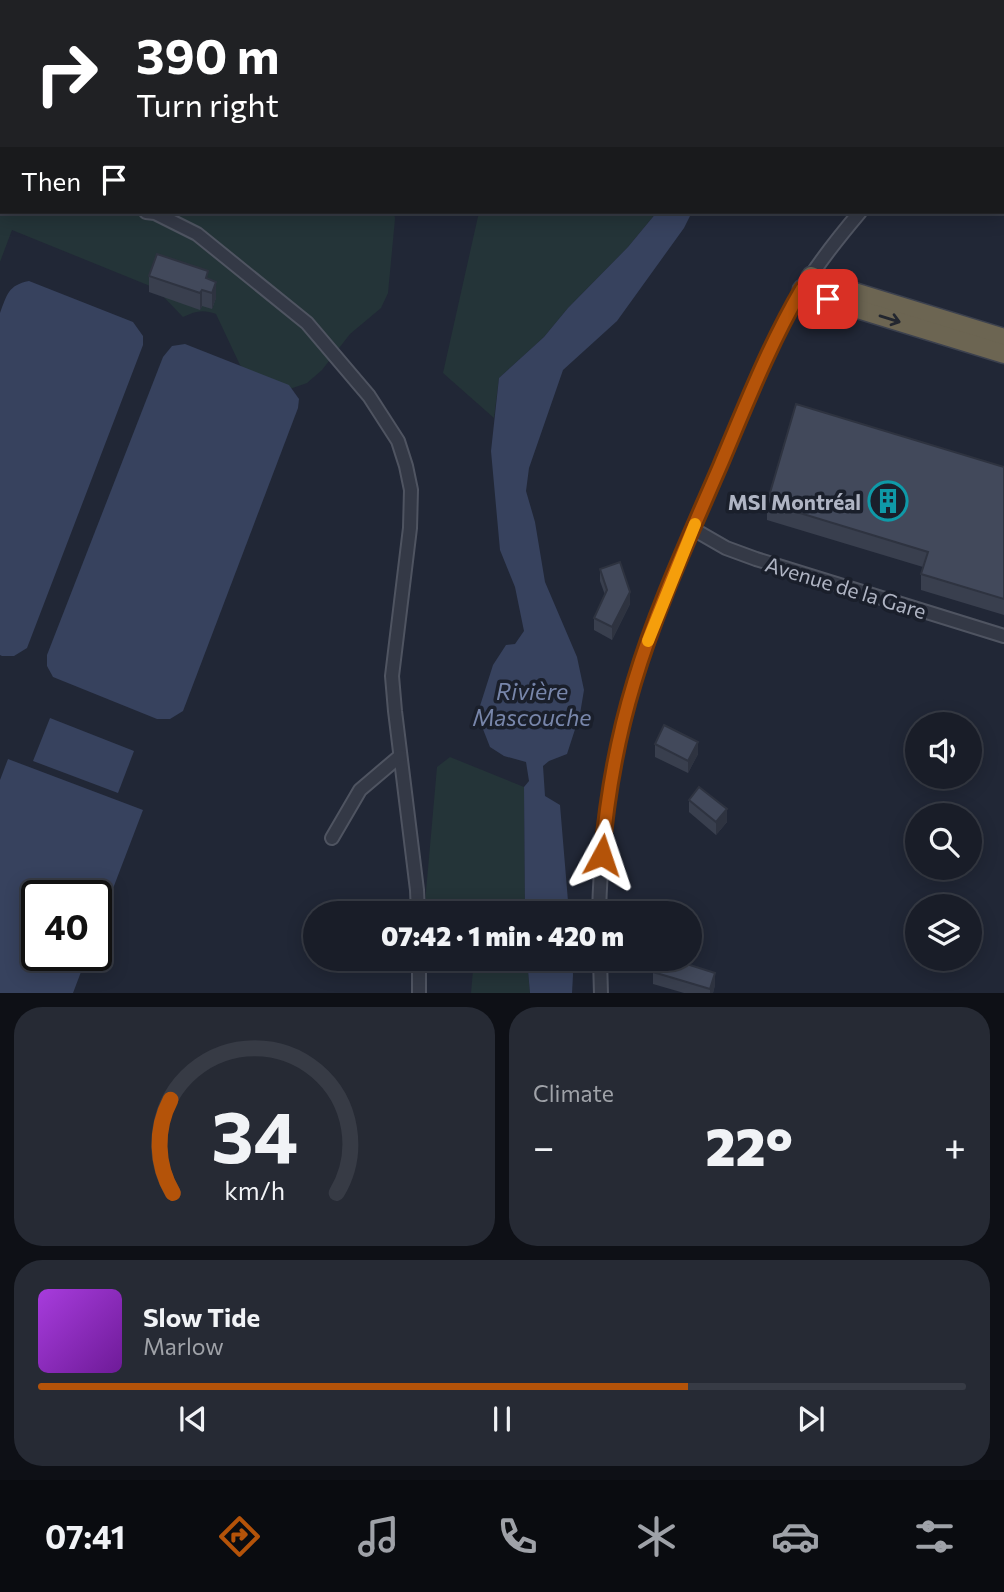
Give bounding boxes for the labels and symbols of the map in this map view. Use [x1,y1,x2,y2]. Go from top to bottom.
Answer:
pin [798,269,858,329]
one-way arrow [879,313,901,326]
building icon: MSI Montréal [867,480,909,522]
place label: MSI Montréal [728,489,861,514]
street label: Avenue de la Gare [762,551,930,623]
water label: Rivière Mascouche [473,677,591,731]
position arrow [565,818,639,892]
speed limit sign: 40 [21,880,112,971]

